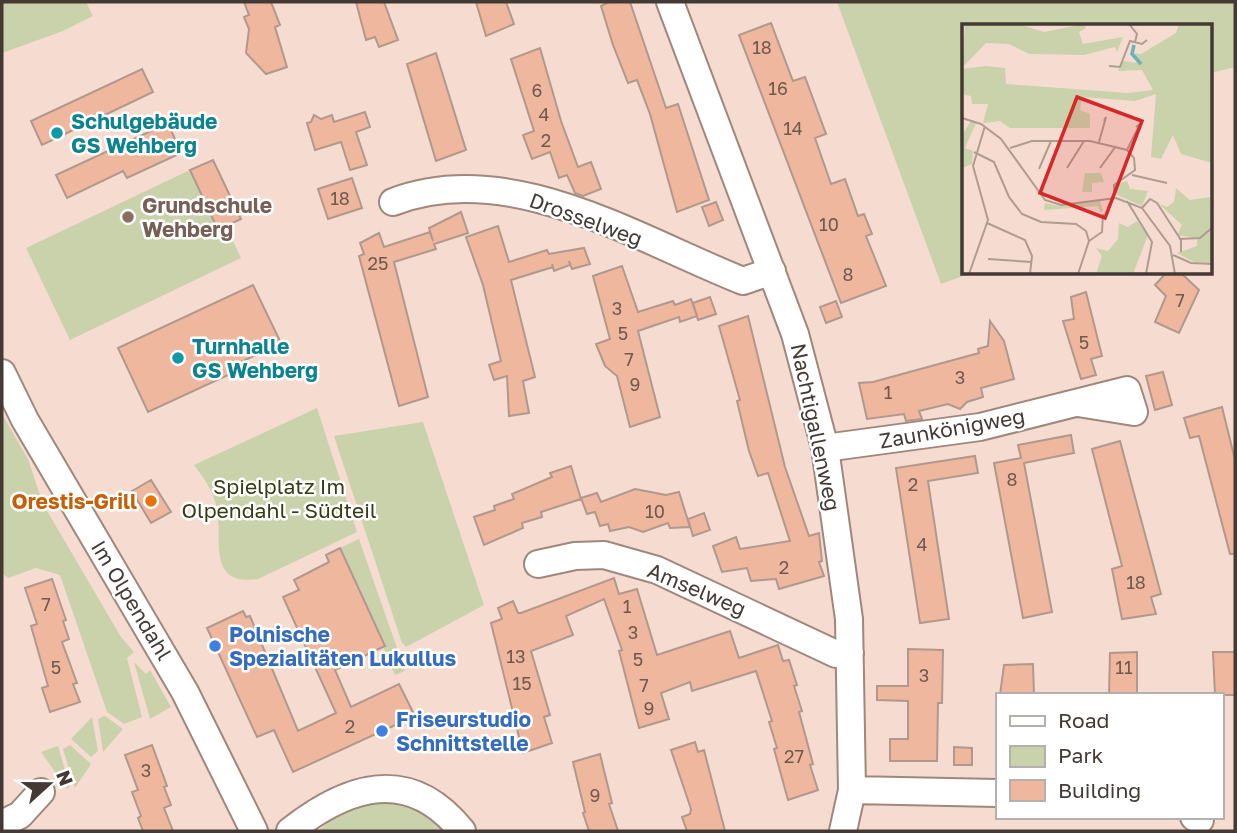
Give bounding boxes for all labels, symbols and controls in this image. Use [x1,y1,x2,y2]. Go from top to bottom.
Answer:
inset map [962,24,1212,275]
house number: 18 [752,36,772,58]
house number: 16 [768,77,788,99]
house number: 6 [532,79,542,101]
house number: 4 [539,103,550,125]
place label: Schulgebäude GS Wehberg [71,108,217,158]
house number: 14 [783,117,803,139]
marker: Schulgebäude GS Wehberg [49,125,65,141]
house number: 2 [541,129,551,151]
house number: 18 [330,187,350,209]
street label: Drosselweg [526,187,646,251]
place label: Grundschule Wehberg [142,192,272,242]
marker: Grundschule Wehberg [120,209,136,225]
house number: 10 [819,213,839,235]
house number: 25 [368,252,388,274]
house number: 8 [843,263,853,285]
house number: 7 [1175,289,1185,311]
house number: 3 [612,297,622,319]
house number: 5 [618,322,628,344]
house number: 5 [1079,331,1089,353]
place label: Turnhalle GS Wehberg [192,333,318,383]
street label: Nachtigallenweg [786,341,846,513]
house number: 7 [624,348,634,370]
marker: Turnhalle GS Wehberg [170,350,186,366]
house number: 3 [955,366,965,388]
house number: 9 [630,373,640,395]
house number: 1 [884,381,893,403]
street label: Zaunkönigweg [877,402,1027,454]
house number: 8 [1007,468,1017,490]
park label: Spielplatz Im Olpendahl - Südteil [181,473,377,523]
house number: 2 [908,473,918,495]
place label: Orestis-Grill [12,488,137,514]
marker: Orestis-Grill [143,493,159,509]
house number: 10 [645,500,665,522]
house number: 4 [917,533,928,555]
street label: Im Olpendahl [86,535,178,665]
house number: 2 [779,556,789,578]
street label: Amselweg [644,557,750,621]
house number: 18 [1126,571,1146,593]
house number: 7 [41,593,51,615]
house number: 1 [623,595,632,617]
place label: Polnische Spezialitäten Lukullus [229,621,457,671]
house number: 3 [628,621,638,643]
marker: Polnische Spezialitäten Lukullus [207,638,223,654]
house number: 13 [506,645,526,667]
house number: 5 [633,648,643,670]
house number: 5 [51,656,61,678]
house number: 11 [1115,656,1133,678]
house number: 3 [919,664,929,686]
house number: 15 [512,672,532,694]
house number: 7 [639,674,649,696]
legend [996,693,1223,819]
house number: 9 [644,697,654,719]
place label: Friseurstudio Schnittstelle [396,706,531,756]
text: Road [1058,707,1109,733]
house number: 2 [345,715,355,737]
marker: Friseurstudio Schnittstelle [374,723,390,739]
text: Park [1058,742,1104,768]
house number: 27 [784,745,804,767]
north arrow [14,749,84,819]
house number: 3 [141,759,151,781]
text: N [52,767,79,789]
text: Building [1058,777,1141,803]
house number: 9 [590,784,600,806]

